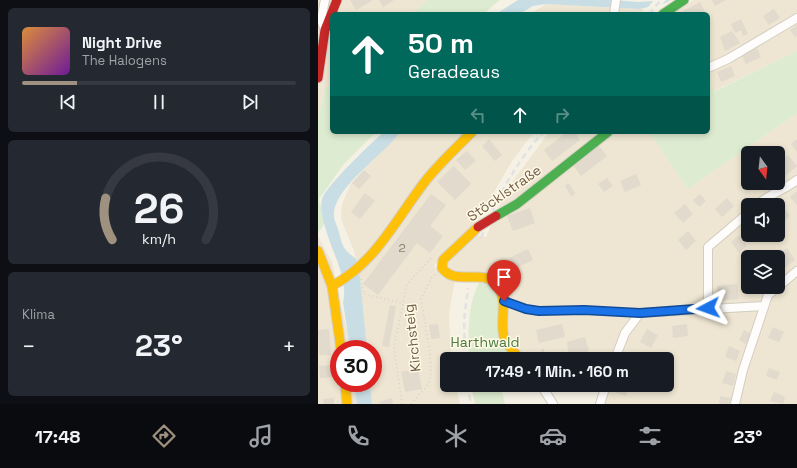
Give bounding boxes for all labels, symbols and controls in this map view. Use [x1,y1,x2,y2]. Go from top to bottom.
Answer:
text: 50 m [408,25,474,61]
icon: ahead [342,28,394,80]
text: Night Drive [82,33,162,52]
text: The Halogens [82,52,167,69]
text: Geradeaus [408,60,500,83]
icon: previous [57,91,79,113]
icon: pause [148,91,170,113]
icon: next [239,91,261,113]
icon: left [467,104,489,126]
icon: ahead [509,104,531,126]
icon: right [551,104,573,126]
north arrow [741,146,785,190]
map controls [741,146,785,294]
street label: Stöcklstraße [463,161,545,225]
text: 26 [134,182,184,235]
button: sound [741,198,785,242]
text: km/h [142,230,176,248]
house number: 2 [398,240,406,256]
button: layers [741,250,785,294]
pin [487,260,521,301]
icon: arrive [493,266,515,288]
position arrow [687,287,729,329]
street label: Kirchsteig [399,303,425,373]
text: Klima [22,306,55,323]
text: 23° [135,326,183,365]
text: − [22,332,36,360]
text: + [282,332,296,360]
park label: Harthwald [450,333,520,351]
speed limit sign: 30 [330,340,382,392]
text: 17:49 · 1 Min. · 160 m [485,362,629,381]
icon: directions [150,422,178,450]
icon: music [247,422,275,450]
icon: phone [344,422,372,450]
icon: climate [442,422,470,450]
icon: car [539,422,567,450]
icon: filters [636,422,664,450]
text: 17:48 [35,425,80,448]
text: 23° [734,425,762,448]

